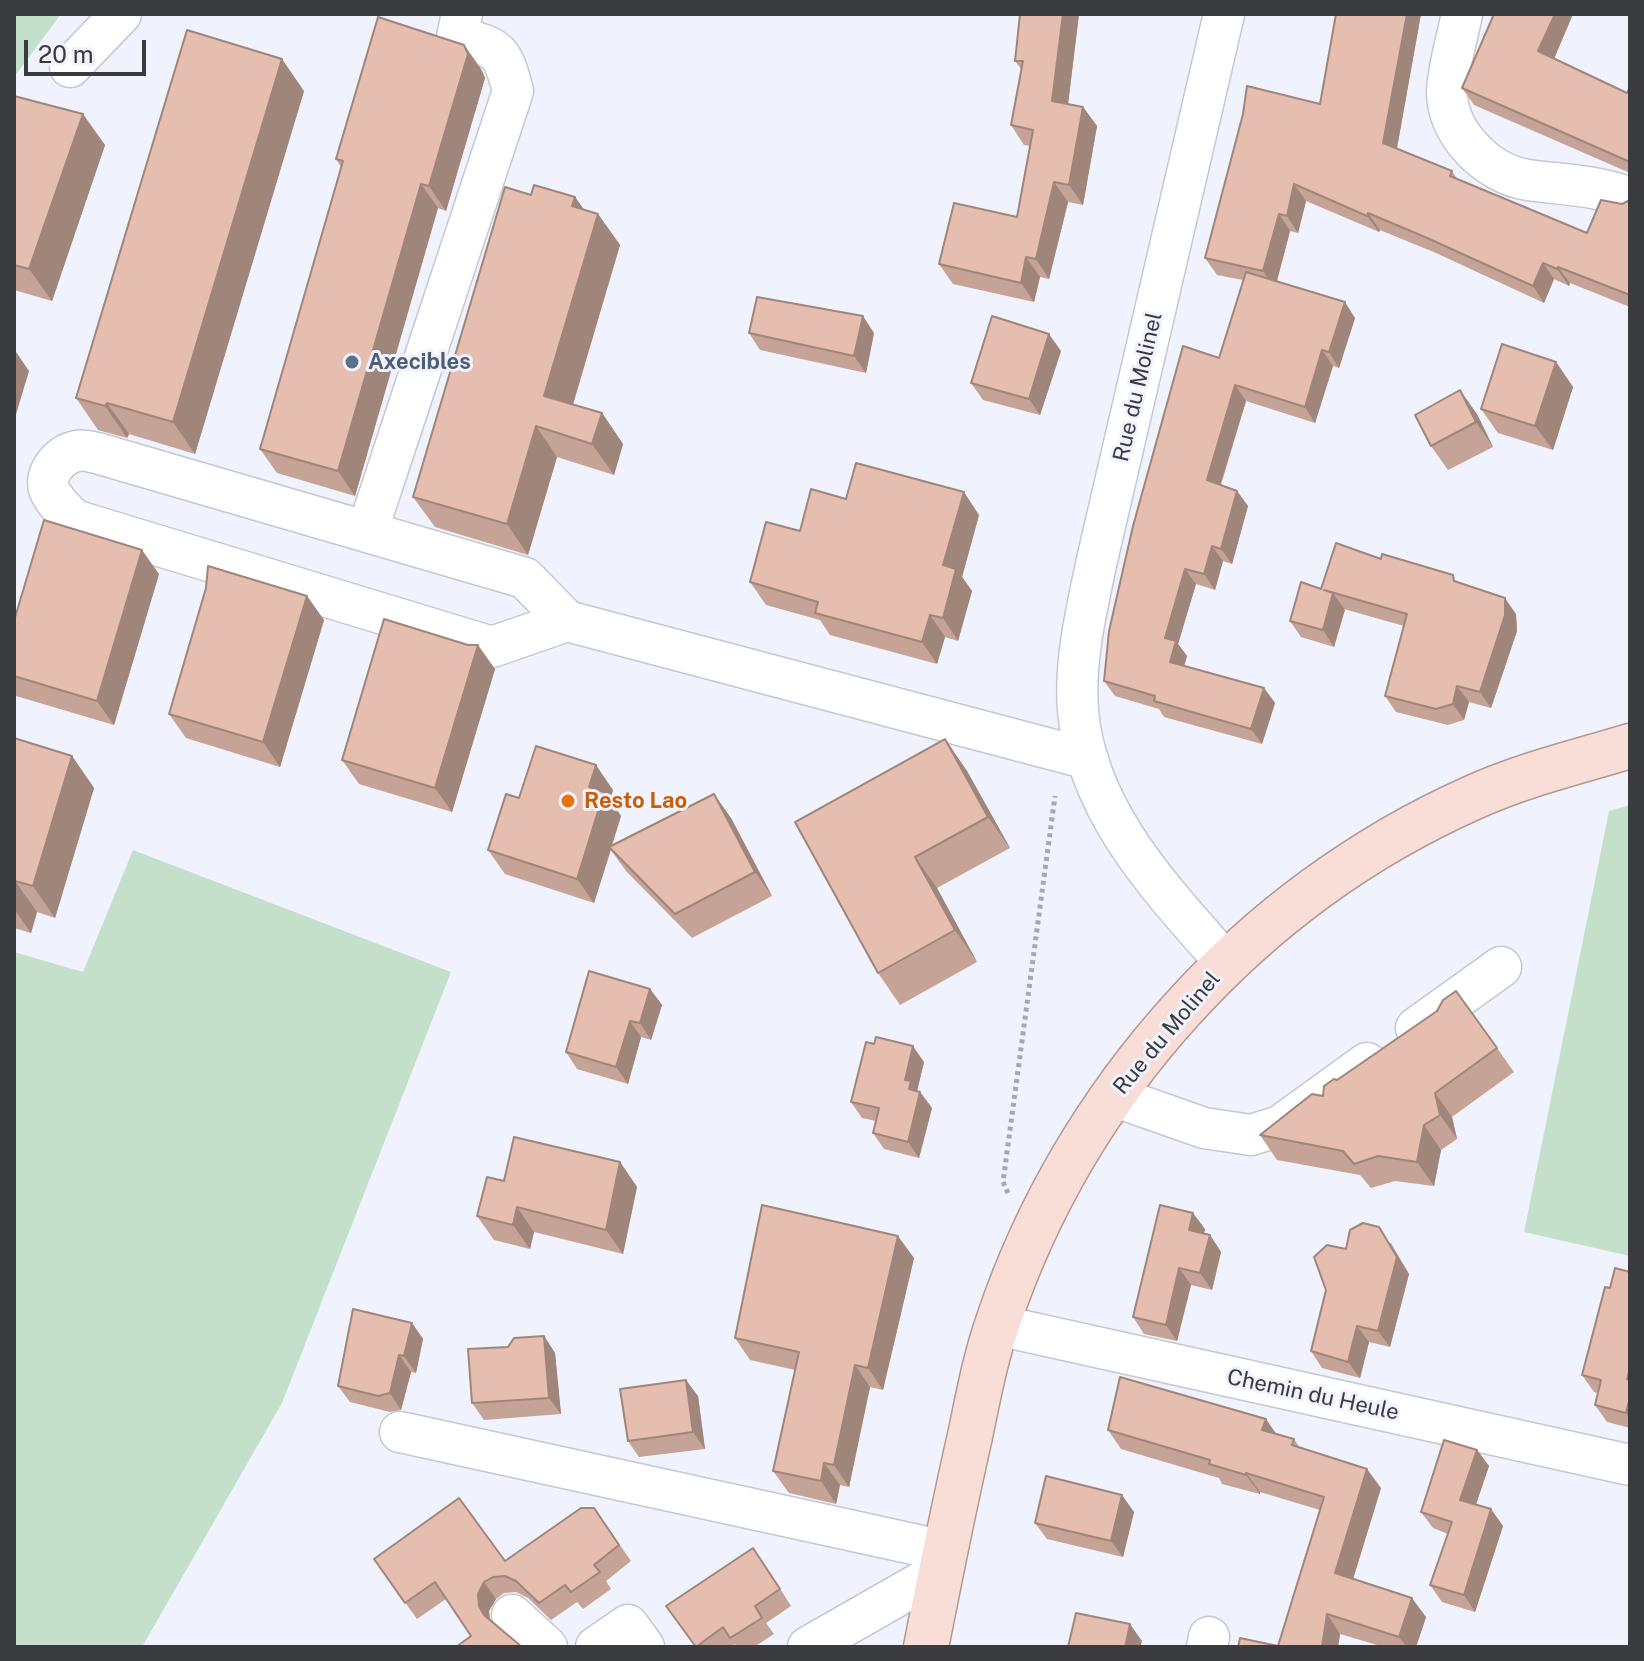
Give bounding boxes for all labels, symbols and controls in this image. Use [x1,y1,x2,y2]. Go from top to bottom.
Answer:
scale bar [28,24,150,74]
text: 20 m [38,40,94,68]
street label: Rue du Molinel [1108,310,1168,464]
place label: Axecibles [368,349,471,375]
marker: Axecibles [343,353,361,371]
place label: Resto Lao [584,788,687,814]
marker: Resto Lao [559,792,577,810]
street label: Rue du Molinel [1108,966,1226,1100]
street label: Chemin du Heule [1225,1364,1401,1426]

